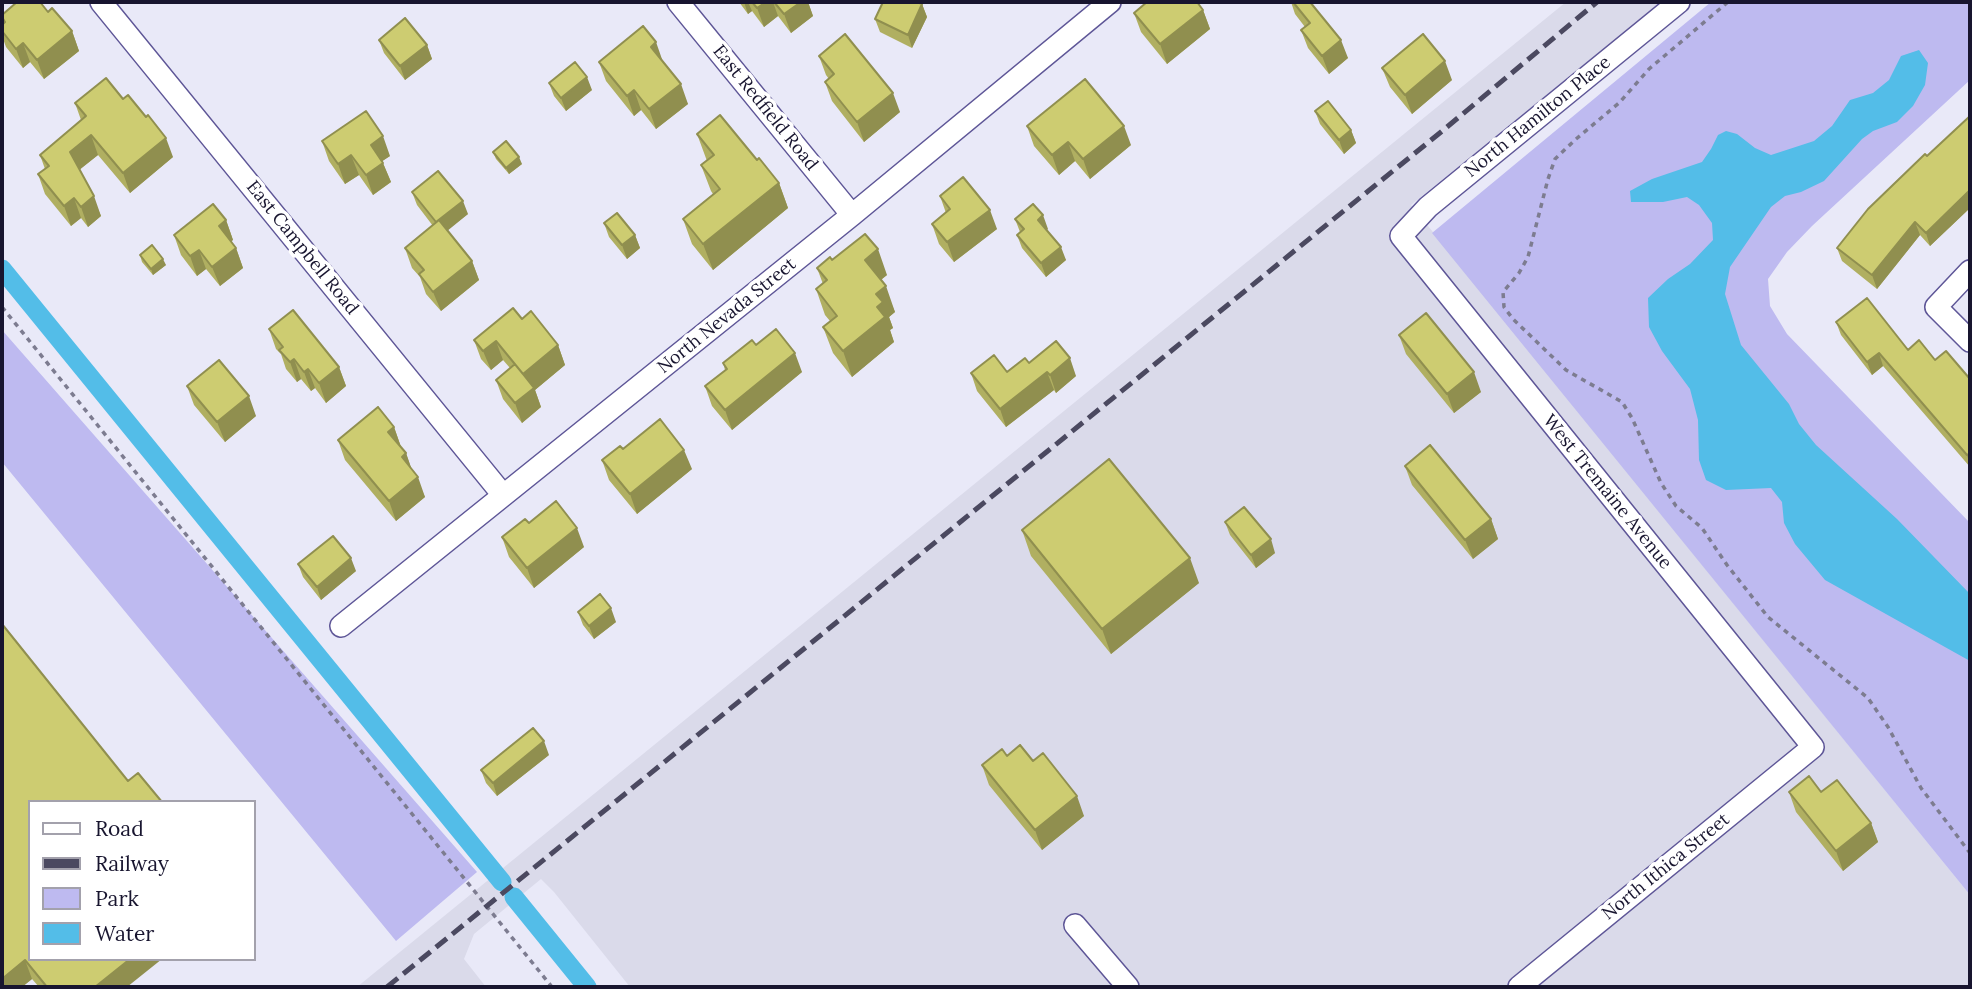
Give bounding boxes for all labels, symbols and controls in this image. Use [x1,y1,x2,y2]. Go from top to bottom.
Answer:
street label: East Redfield Road [708,41,822,175]
street label: North Hamilton Place [1461,52,1615,182]
street label: East Campbell Road [241,177,363,319]
street label: North Nevada Street [653,254,801,378]
street label: West Tremaine Avenue [1538,410,1676,574]
legend [28,800,256,961]
street label: North Ithica Street [1598,809,1734,925]
text: Road [95,815,144,842]
text: Railway [95,850,169,877]
text: Park [95,885,139,912]
text: Water [95,920,154,947]

